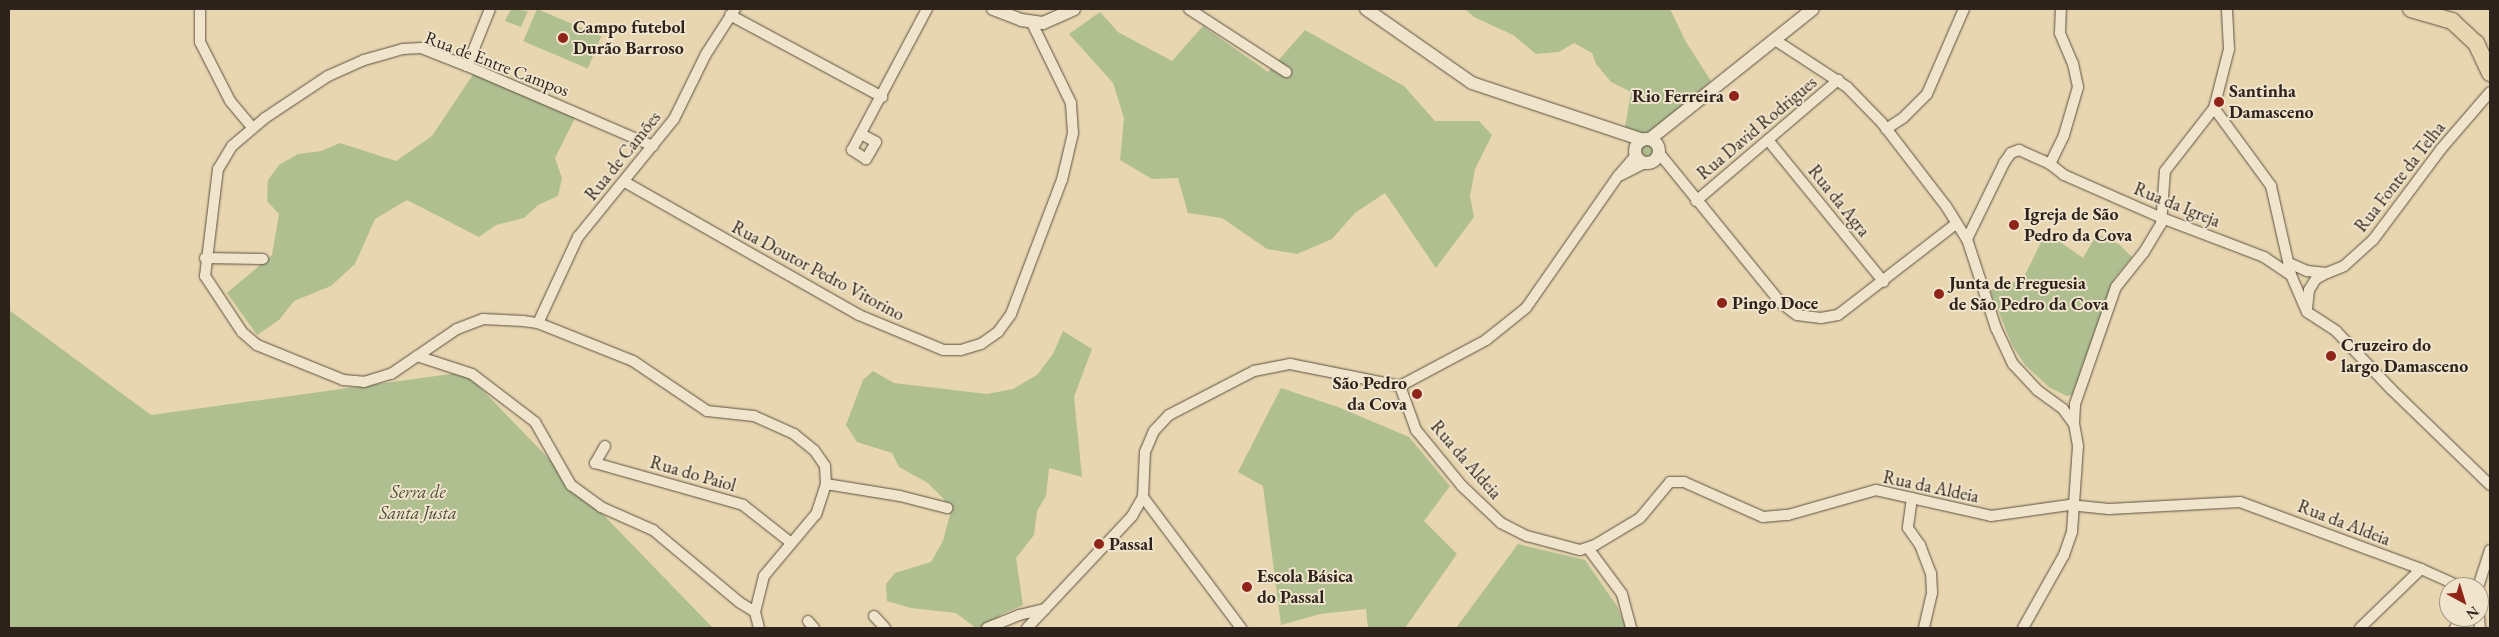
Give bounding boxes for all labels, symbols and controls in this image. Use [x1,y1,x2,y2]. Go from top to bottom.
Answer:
place label: Campo futebol Durão Barroso [573,17,685,59]
street label: Rua de Entre Campos [422,27,572,101]
marker: Campo futebol Durão Barroso [557,32,569,44]
street label: Rua David Rodrigues [1693,72,1821,184]
place label: Santinha Damasceno [2229,81,2314,124]
place label: Rio Ferreira [1632,85,1724,107]
marker: Rio Ferreira [1728,90,1740,102]
marker: Santinha Damasceno [2213,96,2225,108]
street label: Rua de Camões [580,107,666,205]
street label: Rua Fonte da Telha [2350,117,2450,237]
street label: Rua da Agra [1803,161,1875,241]
street label: Rua da Igreja [2131,178,2223,232]
place label: Igreja de São Pedro da Cova [2024,204,2132,246]
street label: Rua Doutor Pedro Vitorino [728,216,908,326]
marker: Igreja de São Pedro da Cova [2008,219,2020,231]
place label: Junta de Freguesia de São Pedro da Cova [1949,273,2109,316]
marker: Junta de Freguesia de São Pedro da Cova [1933,288,1945,300]
place label: Pingo Doce [1732,292,1818,314]
marker: Pingo Doce [1716,297,1728,309]
place label: Cruzeiro do largo Damasceno [2341,335,2468,378]
marker: Cruzeiro do largo Damasceno [2325,350,2337,362]
place label: São Pedro da Cova [1333,373,1407,416]
marker: São Pedro da Cova [1411,388,1423,400]
street label: Rua da Aldeia [1426,416,1506,504]
street label: Rua do Paiol [648,451,738,497]
street label: Rua da Aldeia [1881,466,1981,508]
park label: Serra de Santa Justa [379,482,457,524]
street label: Rua da Aldeia [2295,495,2393,551]
place label: Passal [1109,533,1153,555]
marker: Passal [1093,538,1105,550]
place label: Escola Básica do Passal [1257,566,1353,608]
north arrow [2439,577,2489,627]
marker: Escola Básica do Passal [1241,581,1253,593]
text: N [2463,602,2483,623]

